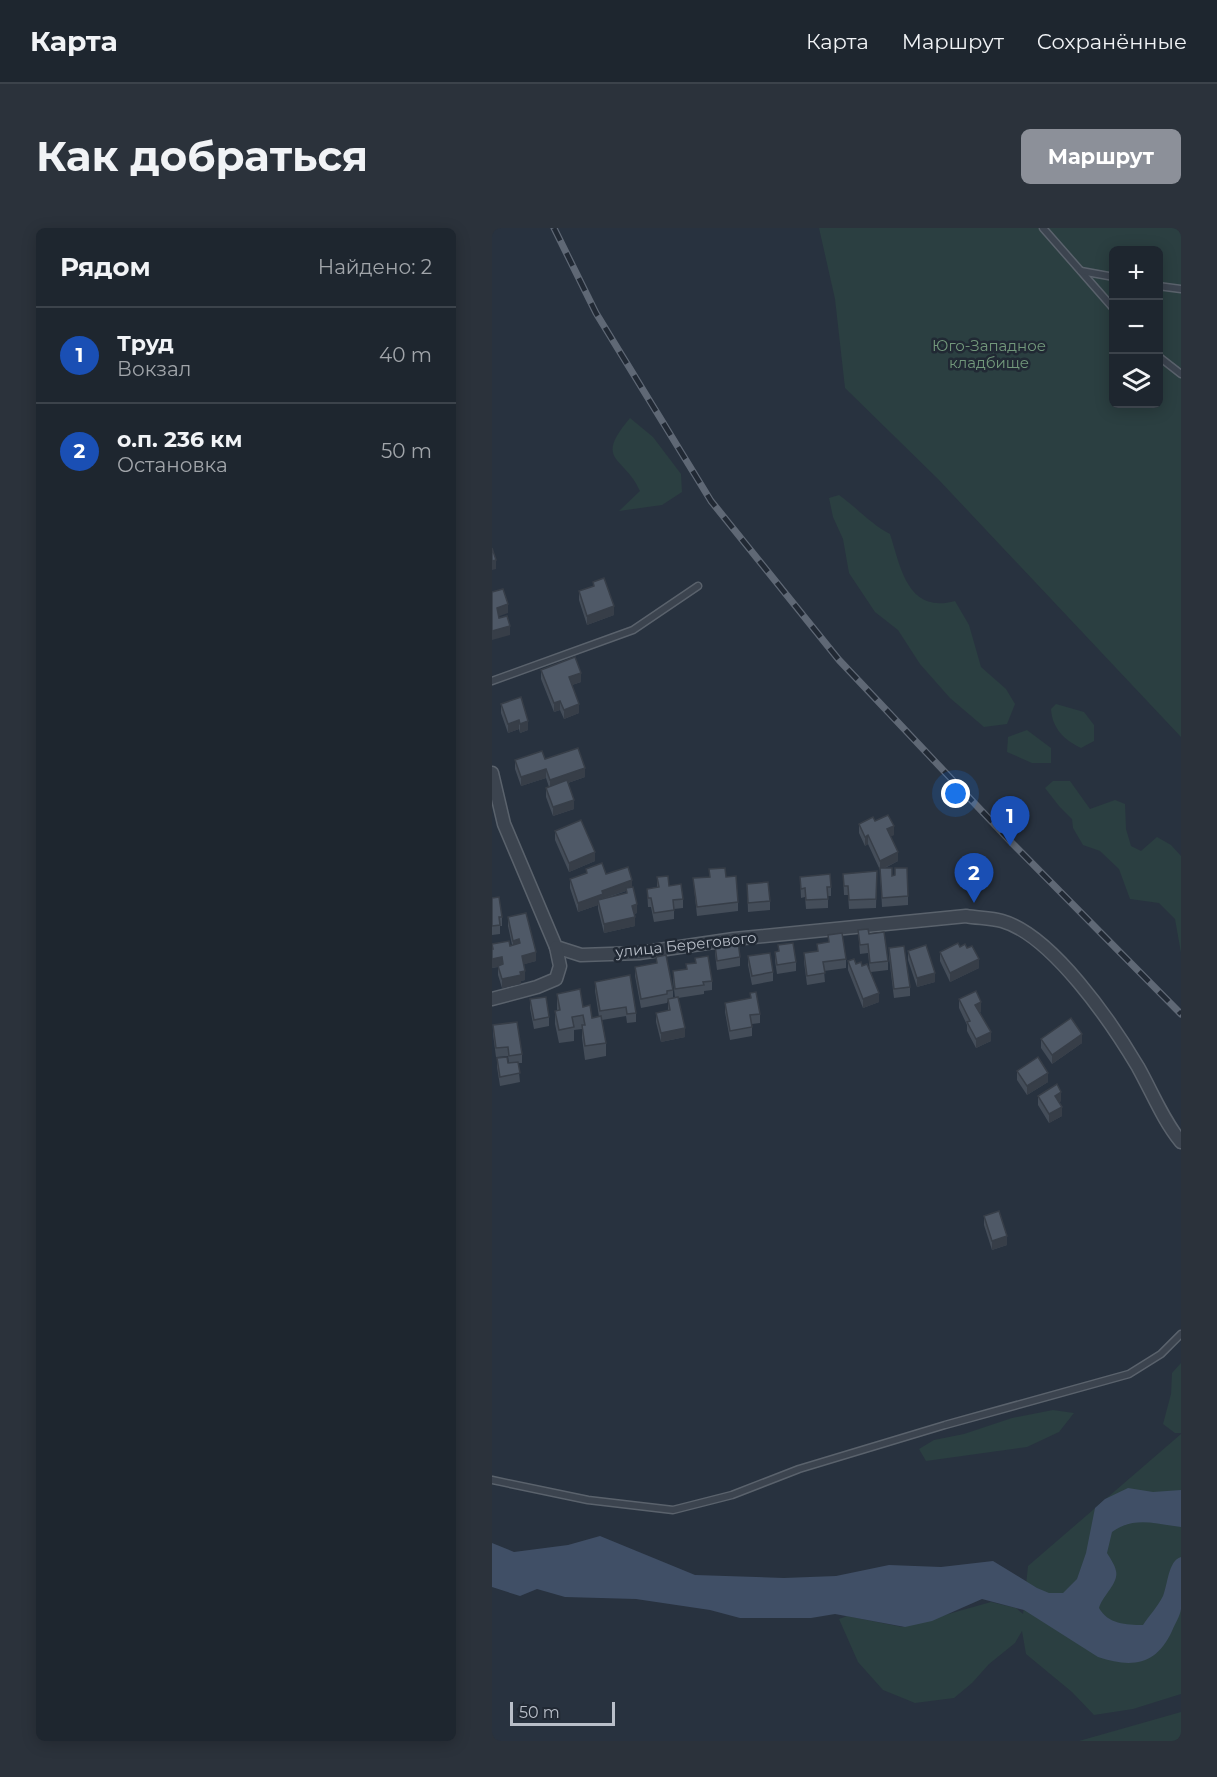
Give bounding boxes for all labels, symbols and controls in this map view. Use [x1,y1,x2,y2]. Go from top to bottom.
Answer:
text: Карта [30,24,118,58]
text: Карта [806,29,869,54]
text: Маршрут [902,29,1004,54]
text: Сохранённые [1037,29,1187,54]
button: Маршрут [1021,129,1181,184]
text: Как добраться [36,130,368,182]
map controls [1109,246,1163,408]
button: + [1109,246,1163,300]
text: Рядом [60,251,151,283]
text: Найдено: 2 [318,255,432,279]
button: − [1109,300,1163,354]
text: Труд [117,330,174,357]
park label: Юго-Западное кладбище [932,336,1046,372]
text: 1 [76,343,83,367]
text: 40 m [379,343,432,367]
button: layers [1109,354,1163,408]
text: Вокзал [117,357,191,381]
text: о.п. 236 км [117,426,242,453]
text: 2 [74,439,85,463]
text: 50 m [381,439,432,463]
text: Остановка [117,453,228,477]
your location [941,779,970,808]
pin: 1 [990,796,1030,846]
pin: 2 [954,854,994,903]
street label: улица Берегового [613,928,757,961]
scale bar [510,1699,615,1726]
text: 50 m [519,1703,560,1722]

